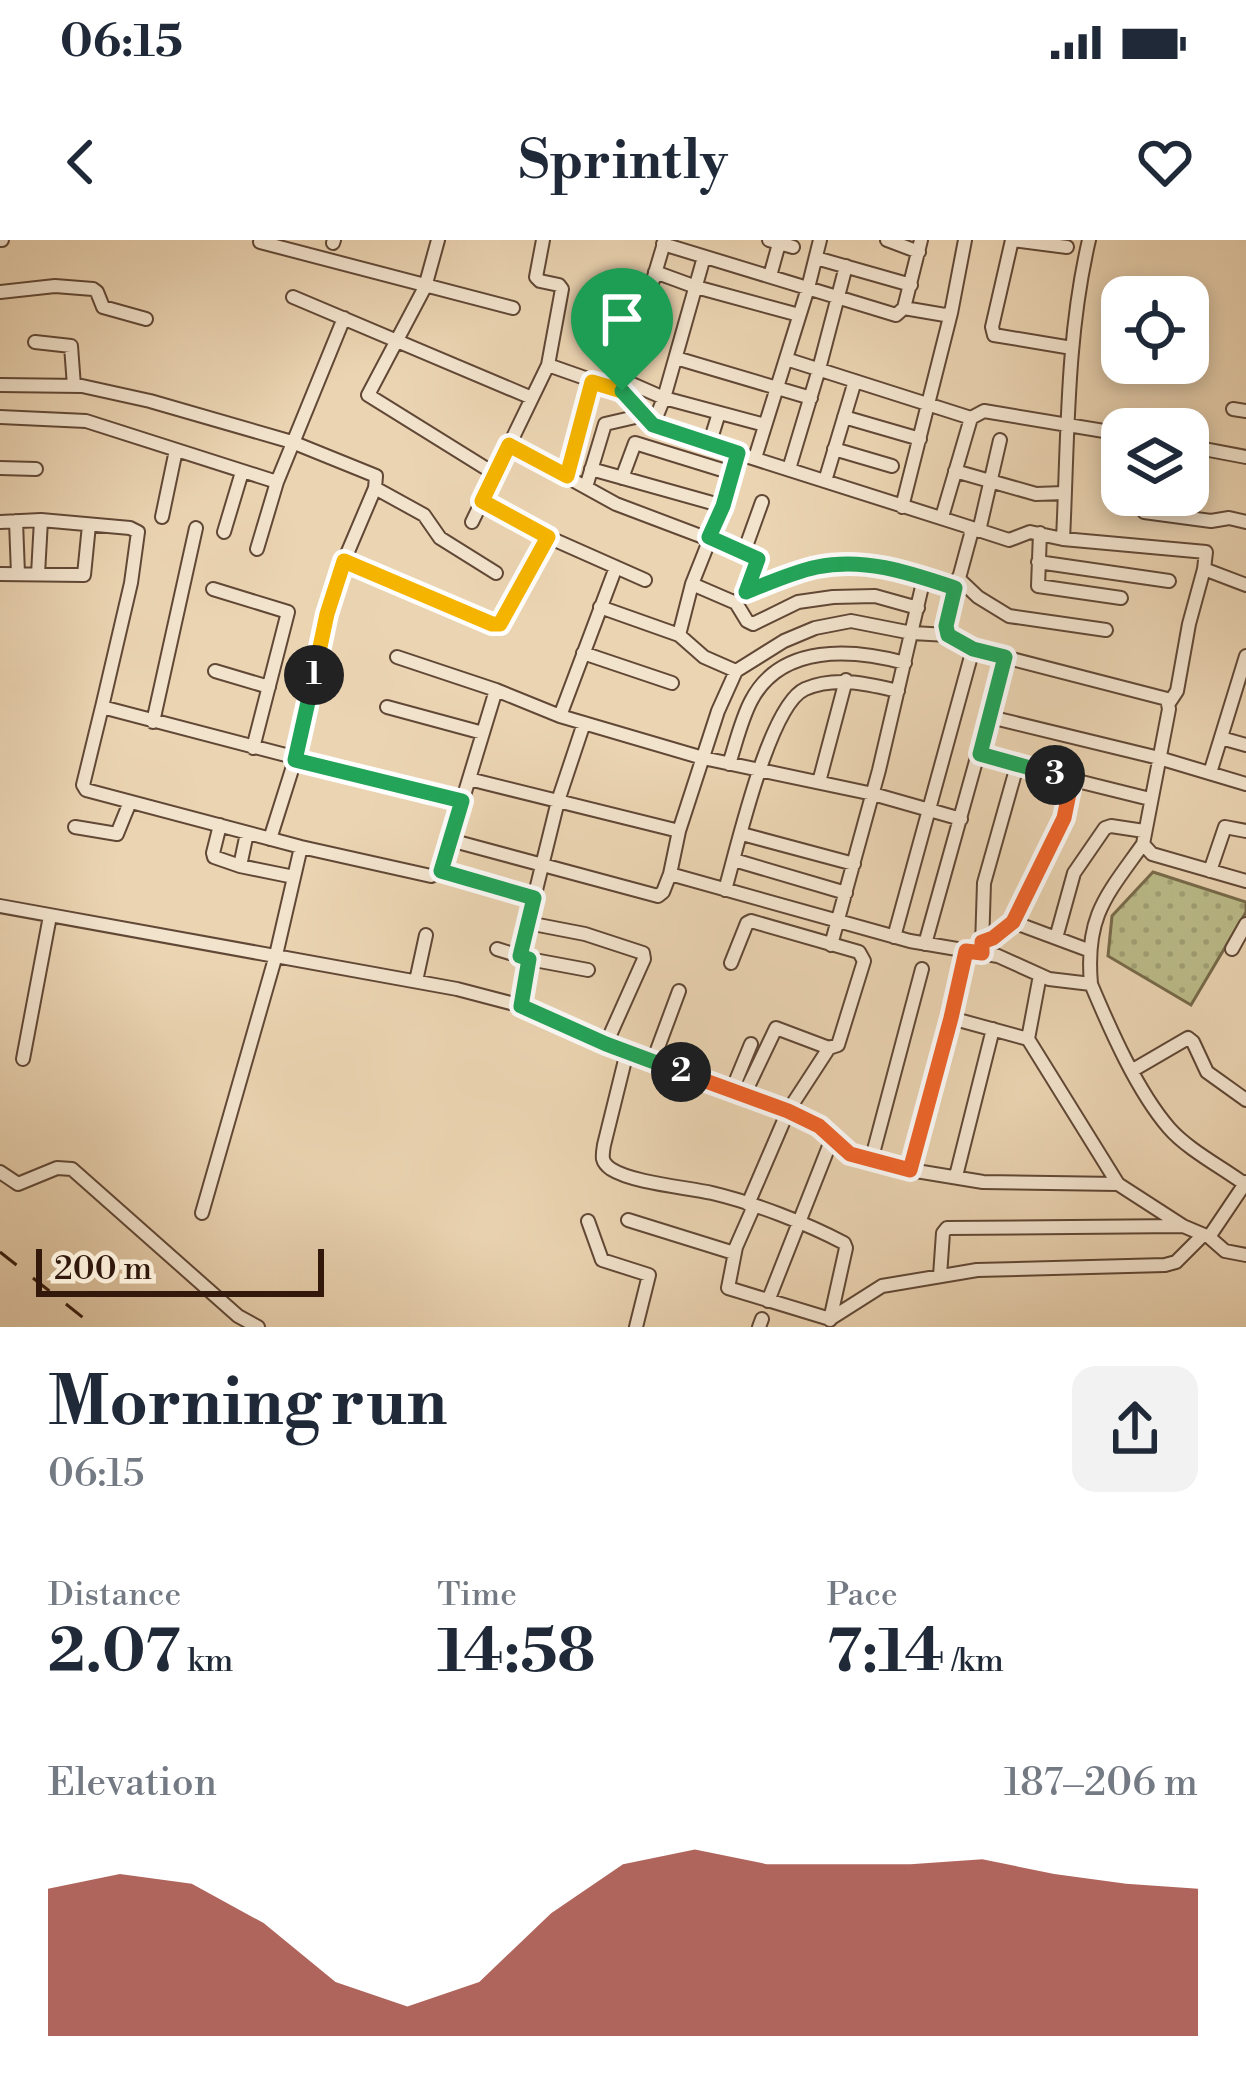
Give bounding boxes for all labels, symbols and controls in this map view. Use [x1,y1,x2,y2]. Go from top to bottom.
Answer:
text: 06:15 [60,14,183,71]
text: Sprintly [518,128,728,196]
icon: back [48,129,114,195]
icon: heart [1132,129,1198,195]
pin [571,268,673,391]
map controls [1101,276,1209,516]
button: locate [1101,276,1209,384]
icon: arrive [589,286,655,352]
button: layers [1101,408,1209,516]
pin: 1 [284,645,344,705]
text: 1 [306,654,322,695]
pin: 3 [1025,745,1085,805]
text: 3 [1045,754,1065,795]
pin: 2 [651,1042,711,1102]
text: 2 [671,1051,691,1092]
scale bar [36,1243,324,1296]
text: 200 m [54,1249,152,1290]
text: Morning run [48,1363,447,1446]
button: share [1072,1366,1198,1492]
text: 06:15 [48,1450,145,1499]
text: Distance [48,1575,181,1616]
text: Time [437,1575,517,1616]
text: Pace [827,1575,898,1616]
text: 2.07 [48,1616,180,1691]
text: 14:58 [437,1616,596,1691]
text: 7:14 [827,1616,945,1691]
text: km [180,1641,233,1682]
text: /km [945,1641,1004,1682]
text: Elevation [48,1759,217,1808]
text: 187–206 m [1004,1759,1198,1808]

